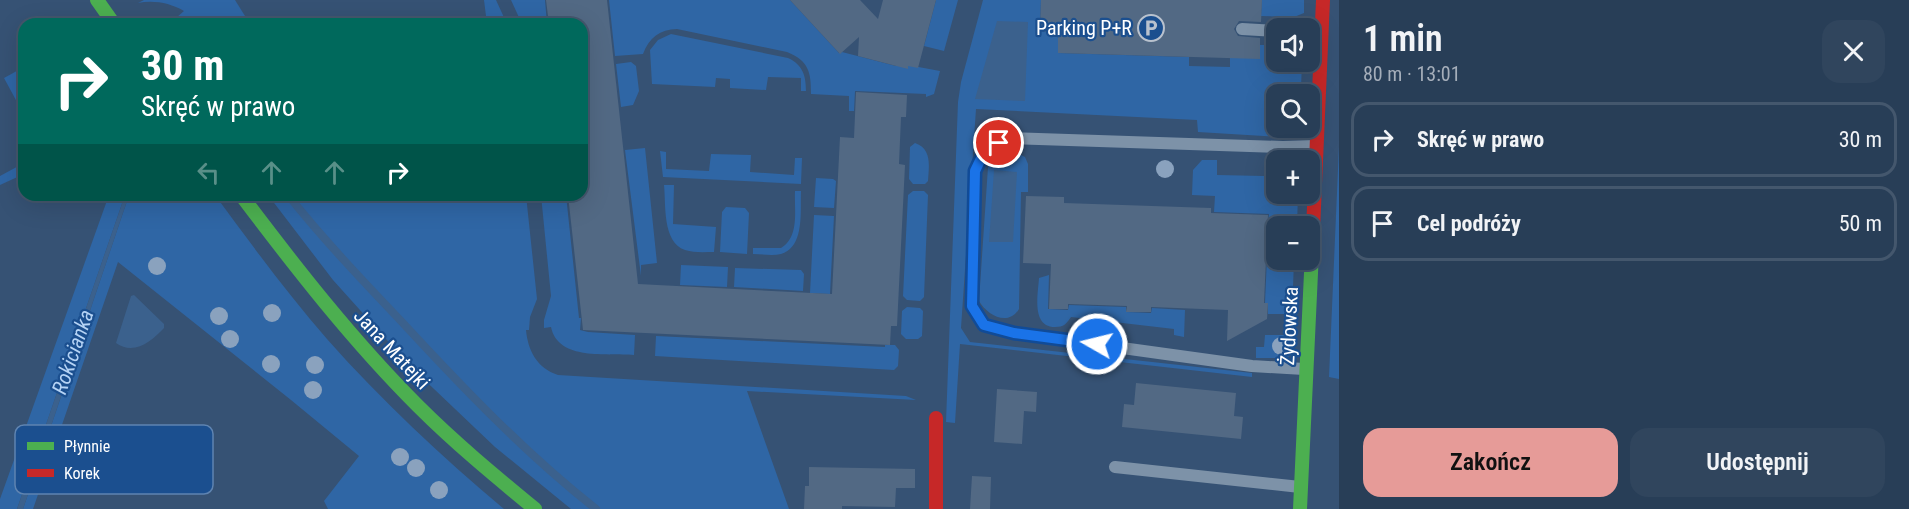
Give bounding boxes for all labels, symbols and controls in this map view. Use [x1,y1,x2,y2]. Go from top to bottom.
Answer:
parking icon: Parking P+R [1136,13,1166,43]
place label: Parking P+R [1036,16,1132,40]
map controls [1266,18,1320,270]
button: sound [1266,18,1320,72]
text: 1 min [1363,18,1443,60]
button: close [1822,20,1885,83]
text: 30 m [141,41,224,90]
icon: right [42,42,120,120]
text: 80 m · 13:01 [1363,62,1461,86]
button: search [1266,84,1320,138]
text: Skręć w prawo [141,91,295,123]
pin [973,117,1024,168]
icon: right [1366,123,1399,156]
icon: arrive [982,126,1015,159]
text: Skręć w prawo [1417,127,1544,152]
text: 30 m [1839,127,1882,152]
button: + [1266,150,1320,204]
icon: left [192,156,225,189]
icon: ahead [255,156,288,189]
icon: ahead [318,156,351,189]
icon: right [381,156,414,189]
icon: arrive [1366,207,1399,240]
text: Cel podróży [1417,211,1521,236]
text: 50 m [1839,211,1882,236]
button: − [1266,216,1320,270]
street label: Żydowska [1275,286,1303,366]
street label: Jana Matejki [349,304,435,394]
water label: Rokicianka [47,307,99,397]
position arrow [1065,312,1129,376]
legend [15,425,213,494]
button: Zakończ [1363,428,1618,497]
button: Udostępnij [1630,428,1885,497]
text: Płynnie [64,437,110,456]
text: Korek [64,464,101,483]

